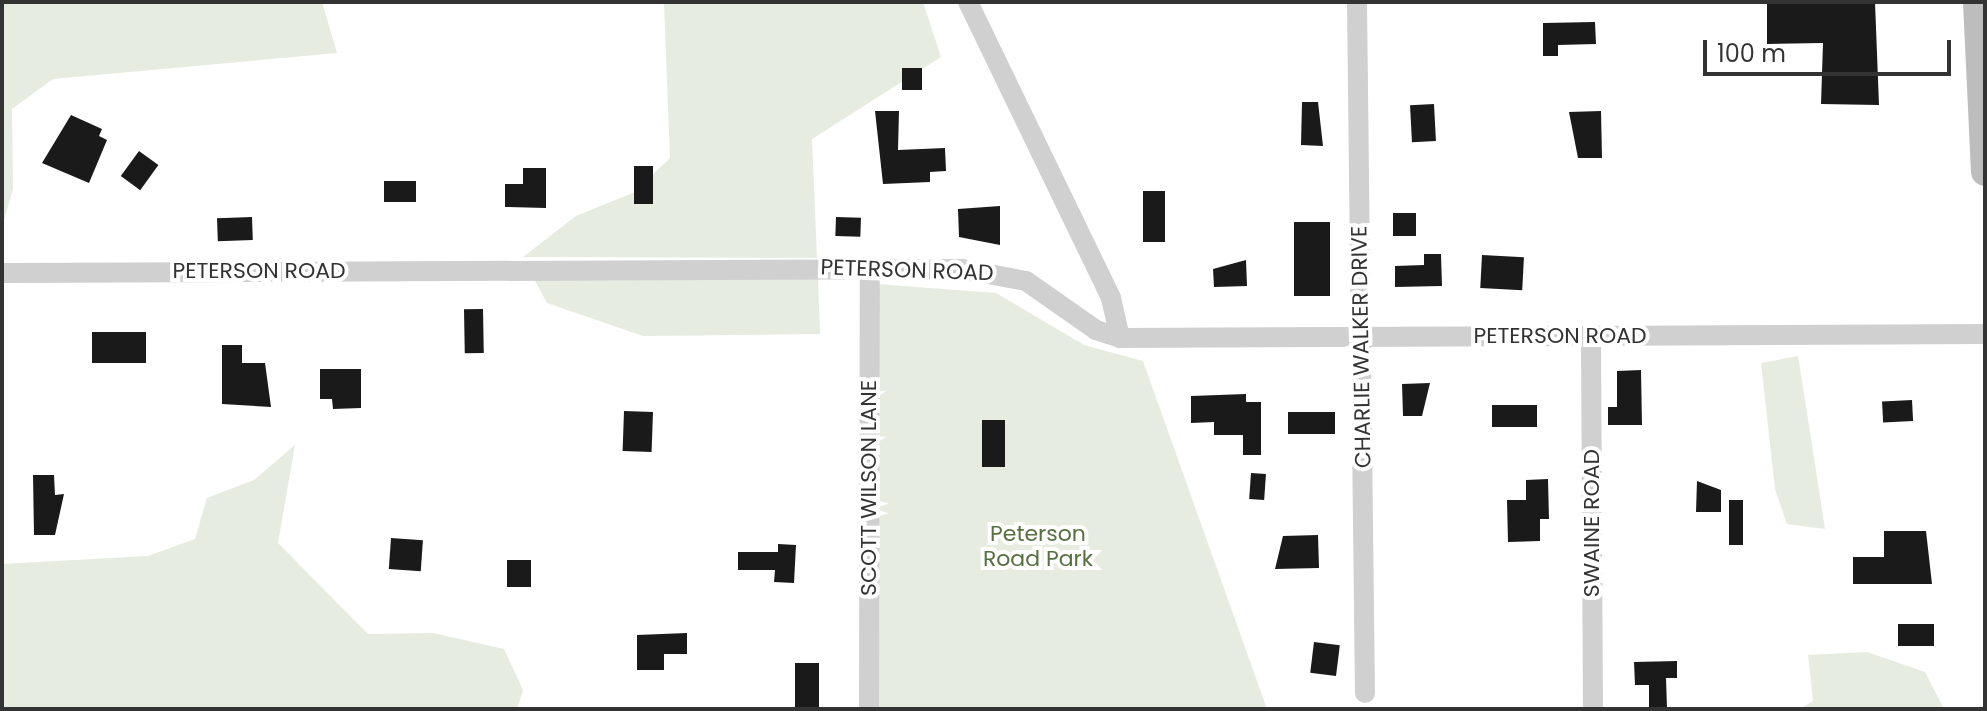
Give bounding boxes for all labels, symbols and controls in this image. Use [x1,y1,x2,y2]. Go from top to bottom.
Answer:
scale bar [1707,24,1955,74]
text: 100 m [1717,37,1786,70]
street label: CHARLIE WALKER DRIVE [1346,226,1376,468]
street label: PETERSON ROAD [820,254,994,286]
street label: PETERSON ROAD [172,258,346,284]
street label: PETERSON ROAD [1473,323,1647,349]
street label: SCOTT WILSON LANE [856,380,882,596]
street label: SWAINE ROAD [1579,449,1605,597]
park label: Peterson Road Park [983,520,1093,572]

